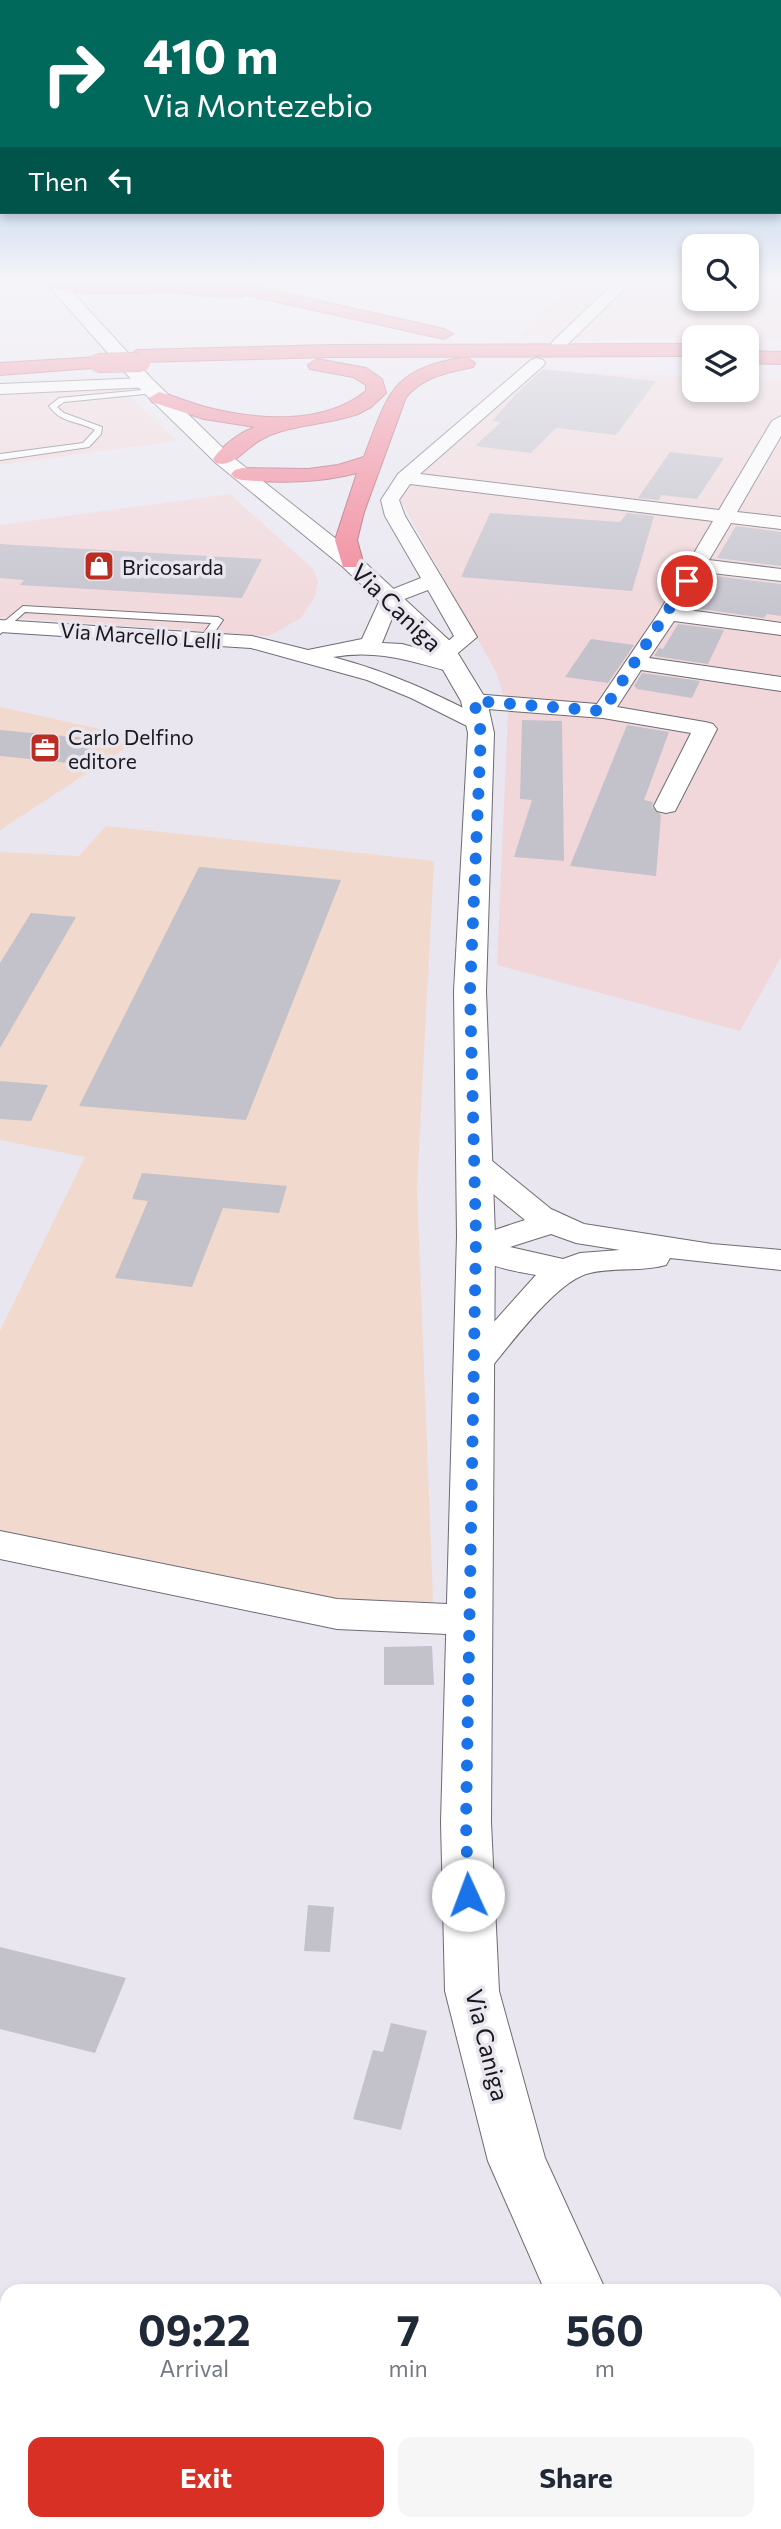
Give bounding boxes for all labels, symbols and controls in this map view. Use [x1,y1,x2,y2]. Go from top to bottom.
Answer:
text: 410 m [143,24,278,84]
icon: right [28,28,119,119]
text: Via Montezebio [143,84,373,124]
icon: left [102,161,140,199]
text: Then [28,165,88,196]
map controls [682,234,759,402]
button: search [682,234,759,311]
button: layers [682,325,759,402]
shop icon: Bricosarda [82,549,116,583]
pin [657,551,717,611]
place label: Bricosarda [122,554,224,579]
street label: Via Caniga [346,557,448,657]
icon: arrive [668,562,706,600]
street label: Via Marcello Lelli [60,617,222,653]
place label: Carlo Delfino editore [68,724,194,773]
office icon: Carlo Delfino editore [28,731,62,765]
position arrow [431,1858,505,1932]
street label: Via Caniga [460,1986,516,2104]
text: 09:22 [138,2303,251,2355]
text: 7 [397,2303,420,2355]
text: 560 [566,2303,644,2355]
text: Arrival [160,2354,229,2382]
text: min [389,2354,428,2382]
text: m [595,2354,615,2382]
button: Exit [28,2437,384,2517]
button: Share [398,2437,754,2517]

